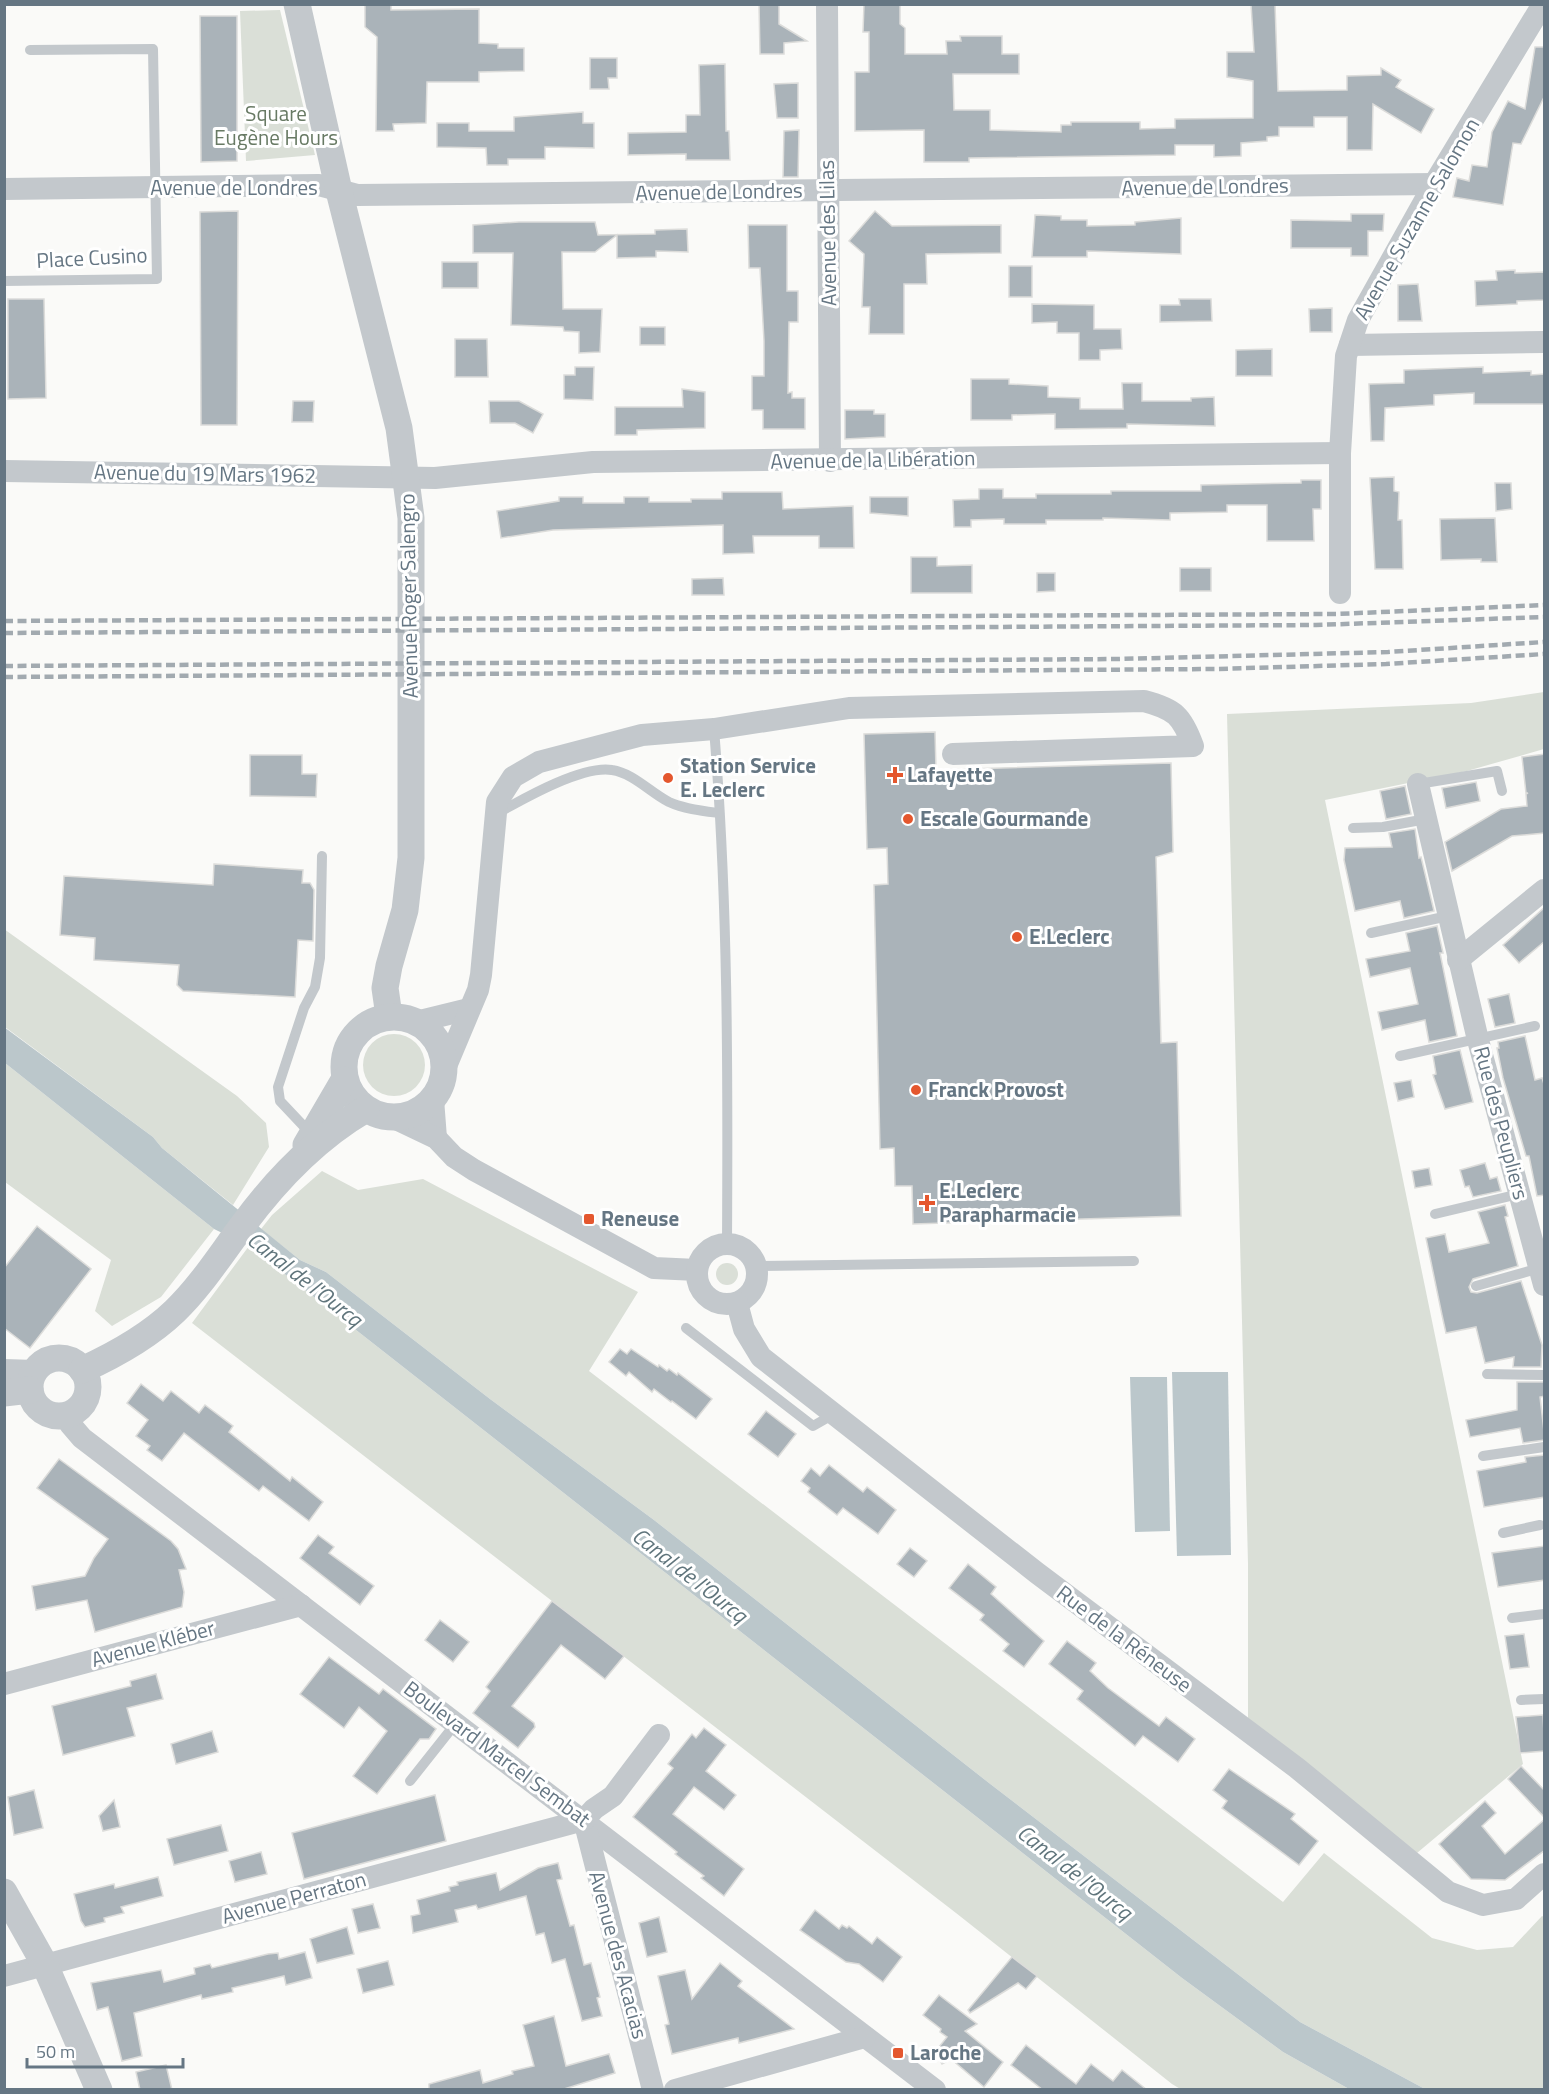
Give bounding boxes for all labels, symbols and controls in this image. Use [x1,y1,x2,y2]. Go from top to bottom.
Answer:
park label: Square Eugène Hours [214,97,338,153]
street label: Avenue Suzanne Salomon [1345,112,1487,325]
street label: Avenue des Lilas [810,160,844,306]
street label: Avenue de Londres [1121,169,1289,203]
street label: Avenue de Londres [150,171,318,203]
street label: Avenue de Londres [635,174,803,208]
street label: Place Cusino [36,238,148,276]
street label: Avenue de la Libération [770,441,976,477]
street label: Avenue du 19 Mars 1962 [94,455,316,491]
street label: Avenue Roger Salengro [390,493,426,699]
place label: Station Service E. Leclerc [680,749,816,805]
place label: Lafayette [907,758,993,790]
marker: Lafayette [888,768,902,782]
marker: Station Service E. Leclerc [661,771,675,785]
place label: Escale Gourmande [920,802,1088,834]
marker: Escale Gourmande [901,812,915,826]
place label: E.Leclerc [1029,920,1110,952]
marker: E.Leclerc [1010,930,1024,944]
street label: Rue des Peupliers [1466,1042,1538,1203]
place label: Franck Provost [928,1073,1064,1105]
marker: Franck Provost [909,1083,923,1097]
place label: E.Leclerc Parapharmacie [939,1174,1076,1230]
marker: E.Leclerc Parapharmacie [920,1196,934,1210]
place label: Reneuse [601,1202,679,1234]
marker: Reneuse [582,1212,596,1226]
water label: Canal de l'Ourcq [240,1223,371,1336]
water label: Canal de l'Ourcq [625,1519,756,1632]
street label: Rue de la Réneuse [1050,1577,1199,1700]
street label: Avenue Kléber [87,1611,218,1675]
street label: Boulevard Marcel Sembat [398,1672,598,1834]
water label: Canal de l'Ourcq [1010,1816,1141,1929]
street label: Avenue Perraton [218,1862,369,1932]
street label: Avenue des Acacias [581,1867,657,2042]
scale bar [27,2031,183,2069]
place label: Laroche [910,2036,981,2068]
text: 50 m [36,2038,75,2065]
marker: Laroche [891,2046,905,2060]

